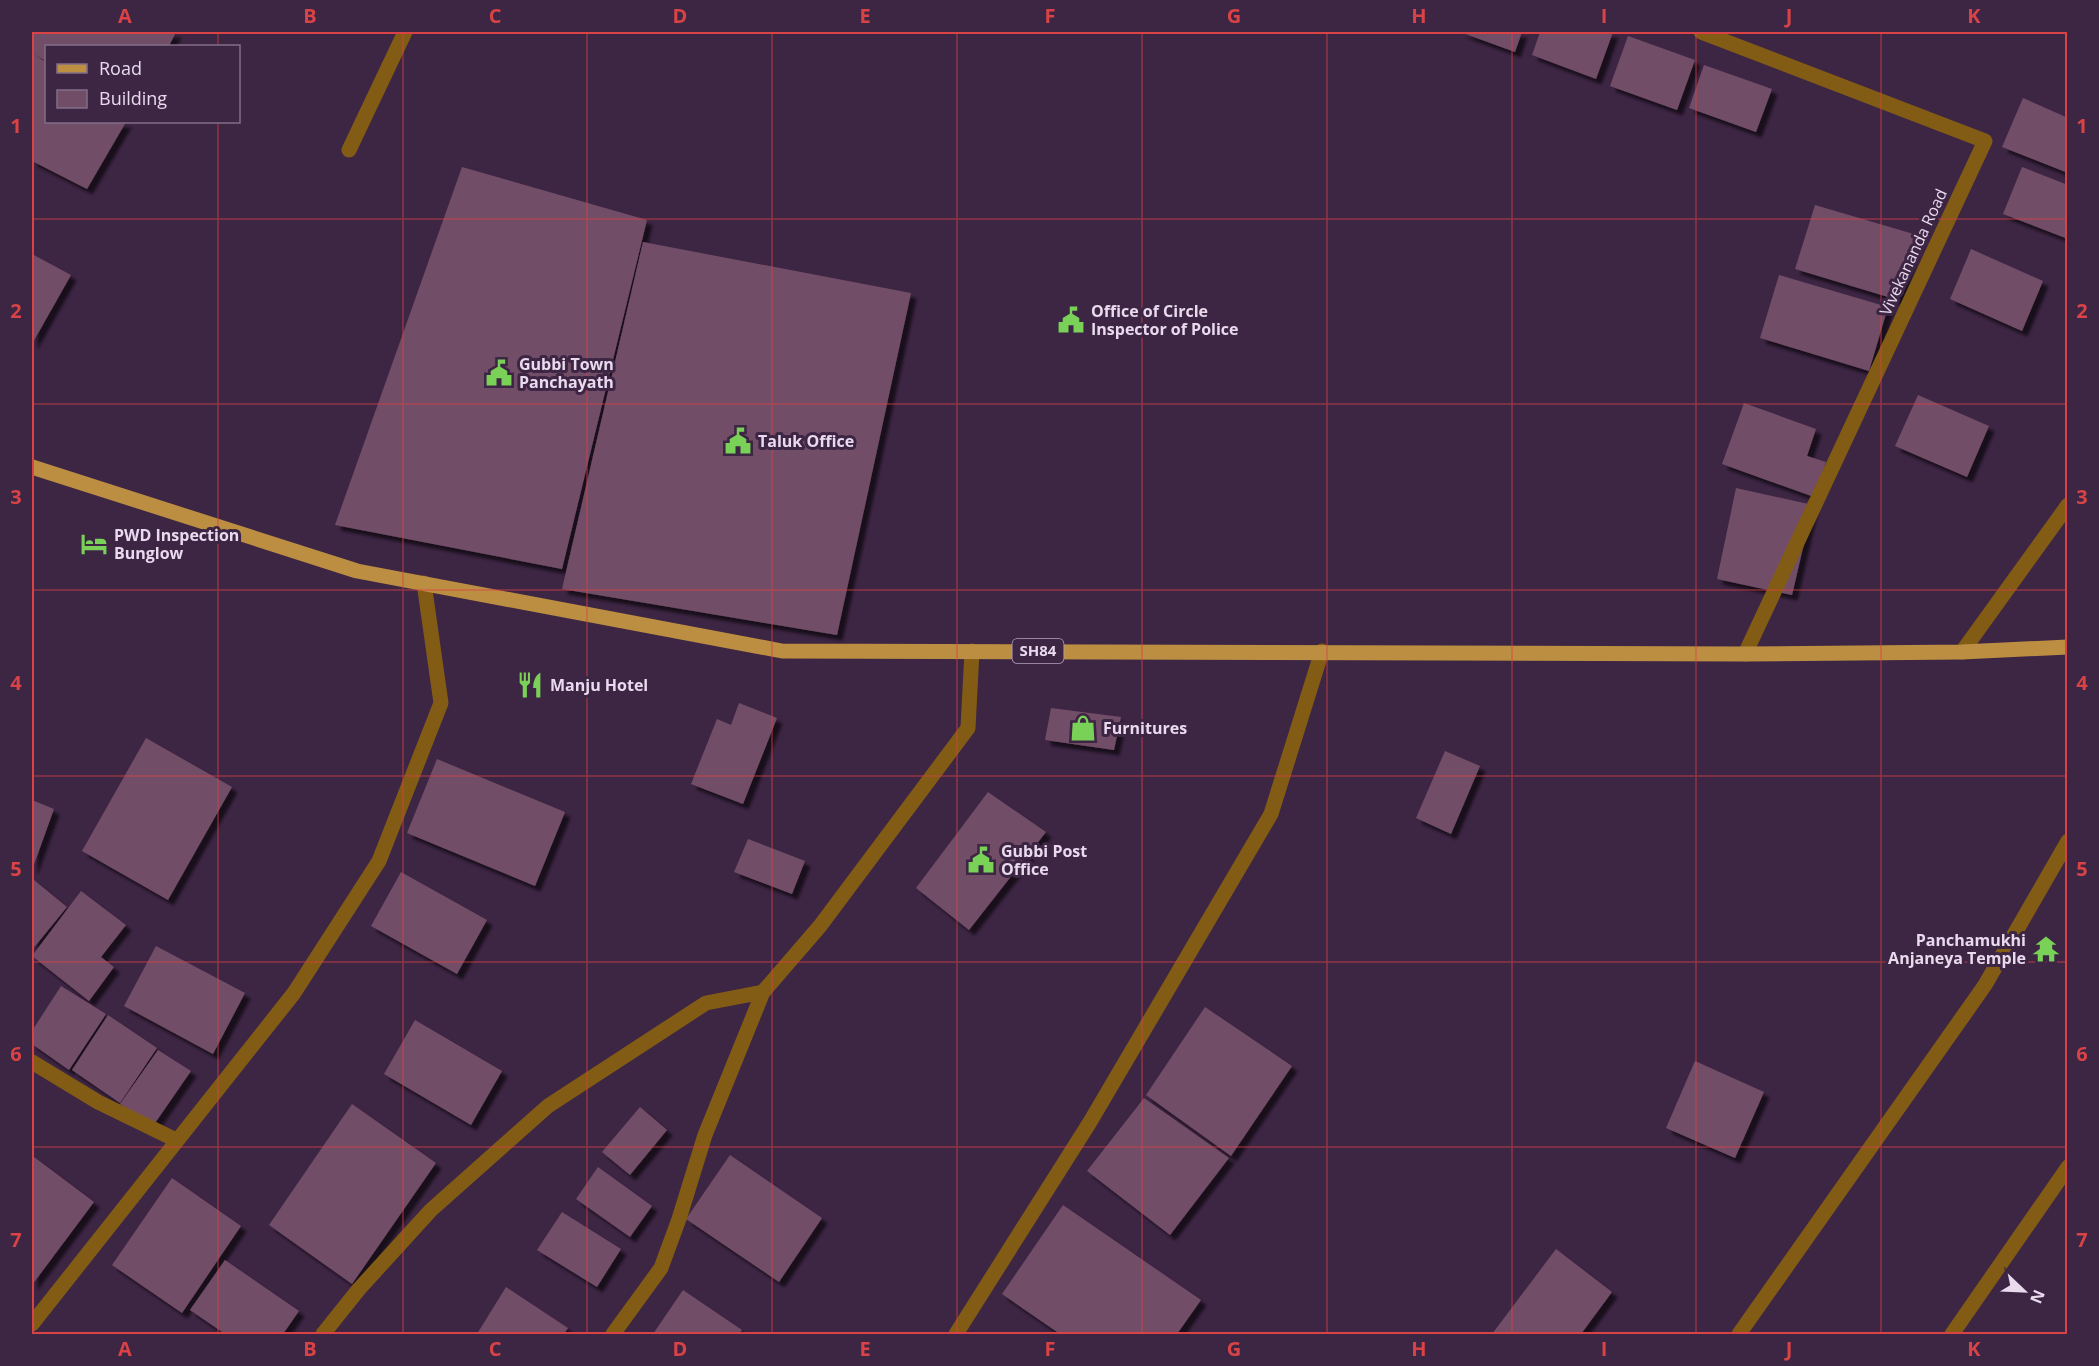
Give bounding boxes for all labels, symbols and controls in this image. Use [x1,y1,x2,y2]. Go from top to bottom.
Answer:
text: A [118,2,132,29]
text: B [303,2,317,29]
text: C [489,2,502,29]
text: D [673,2,687,29]
text: E [859,2,871,29]
text: F [1045,2,1055,29]
text: G [1227,2,1241,29]
text: H [1411,2,1427,29]
text: I [1601,2,1607,29]
text: J [1784,2,1792,29]
text: K [1967,2,1981,29]
legend [45,45,240,123]
text: Road [99,56,142,80]
text: Building [99,86,167,110]
text: 1 [10,112,22,139]
text: 1 [2076,112,2088,139]
street label: Vivekananda Road [1874,185,1952,319]
text: 2 [10,297,22,324]
text: 2 [2076,297,2088,324]
place label: Office of Circle Inspector of Police [1091,300,1239,340]
public building icon: Office of Circle Inspector of Police [1056,305,1086,335]
place label: Gubbi Town Panchayath [519,353,614,393]
public building icon: Gubbi Town Panchayath [484,358,514,388]
public building icon: Taluk Office [723,426,753,456]
place label: Taluk Office [758,430,854,452]
text: 3 [10,483,22,510]
text: 3 [2076,483,2088,510]
place label: PWD Inspection Bunglow [114,524,239,564]
hotel icon: PWD Inspection Bunglow [79,529,109,559]
road number: SH84 [1012,639,1064,663]
text: 4 [10,669,22,696]
text: 4 [2076,669,2088,696]
restaurant icon: Manju Hotel [515,670,545,700]
place label: Manju Hotel [550,674,648,696]
shop icon: Furnitures [1068,713,1098,743]
place label: Furnitures [1103,717,1187,739]
place label: Gubbi Post Office [1001,840,1087,880]
public building icon: Gubbi Post Office [966,845,996,875]
text: 5 [10,855,22,882]
text: 5 [2076,855,2088,882]
place label: Panchamukhi Anjaneya Temple [1888,929,2026,969]
temple icon: Panchamukhi Anjaneya Temple [2031,934,2061,964]
text: 6 [10,1040,22,1067]
text: 6 [2076,1040,2088,1067]
text: 7 [10,1226,22,1253]
text: 7 [2076,1226,2088,1253]
north arrow [1994,1261,2054,1321]
text: N [2025,1287,2050,1307]
text: A [118,1335,132,1362]
text: B [303,1335,317,1362]
text: C [489,1335,502,1362]
text: D [673,1335,687,1362]
text: E [859,1335,871,1362]
text: F [1045,1335,1055,1362]
text: G [1227,1335,1241,1362]
text: H [1411,1335,1427,1362]
text: I [1601,1335,1607,1362]
text: J [1784,1335,1792,1362]
text: K [1967,1335,1981,1362]

